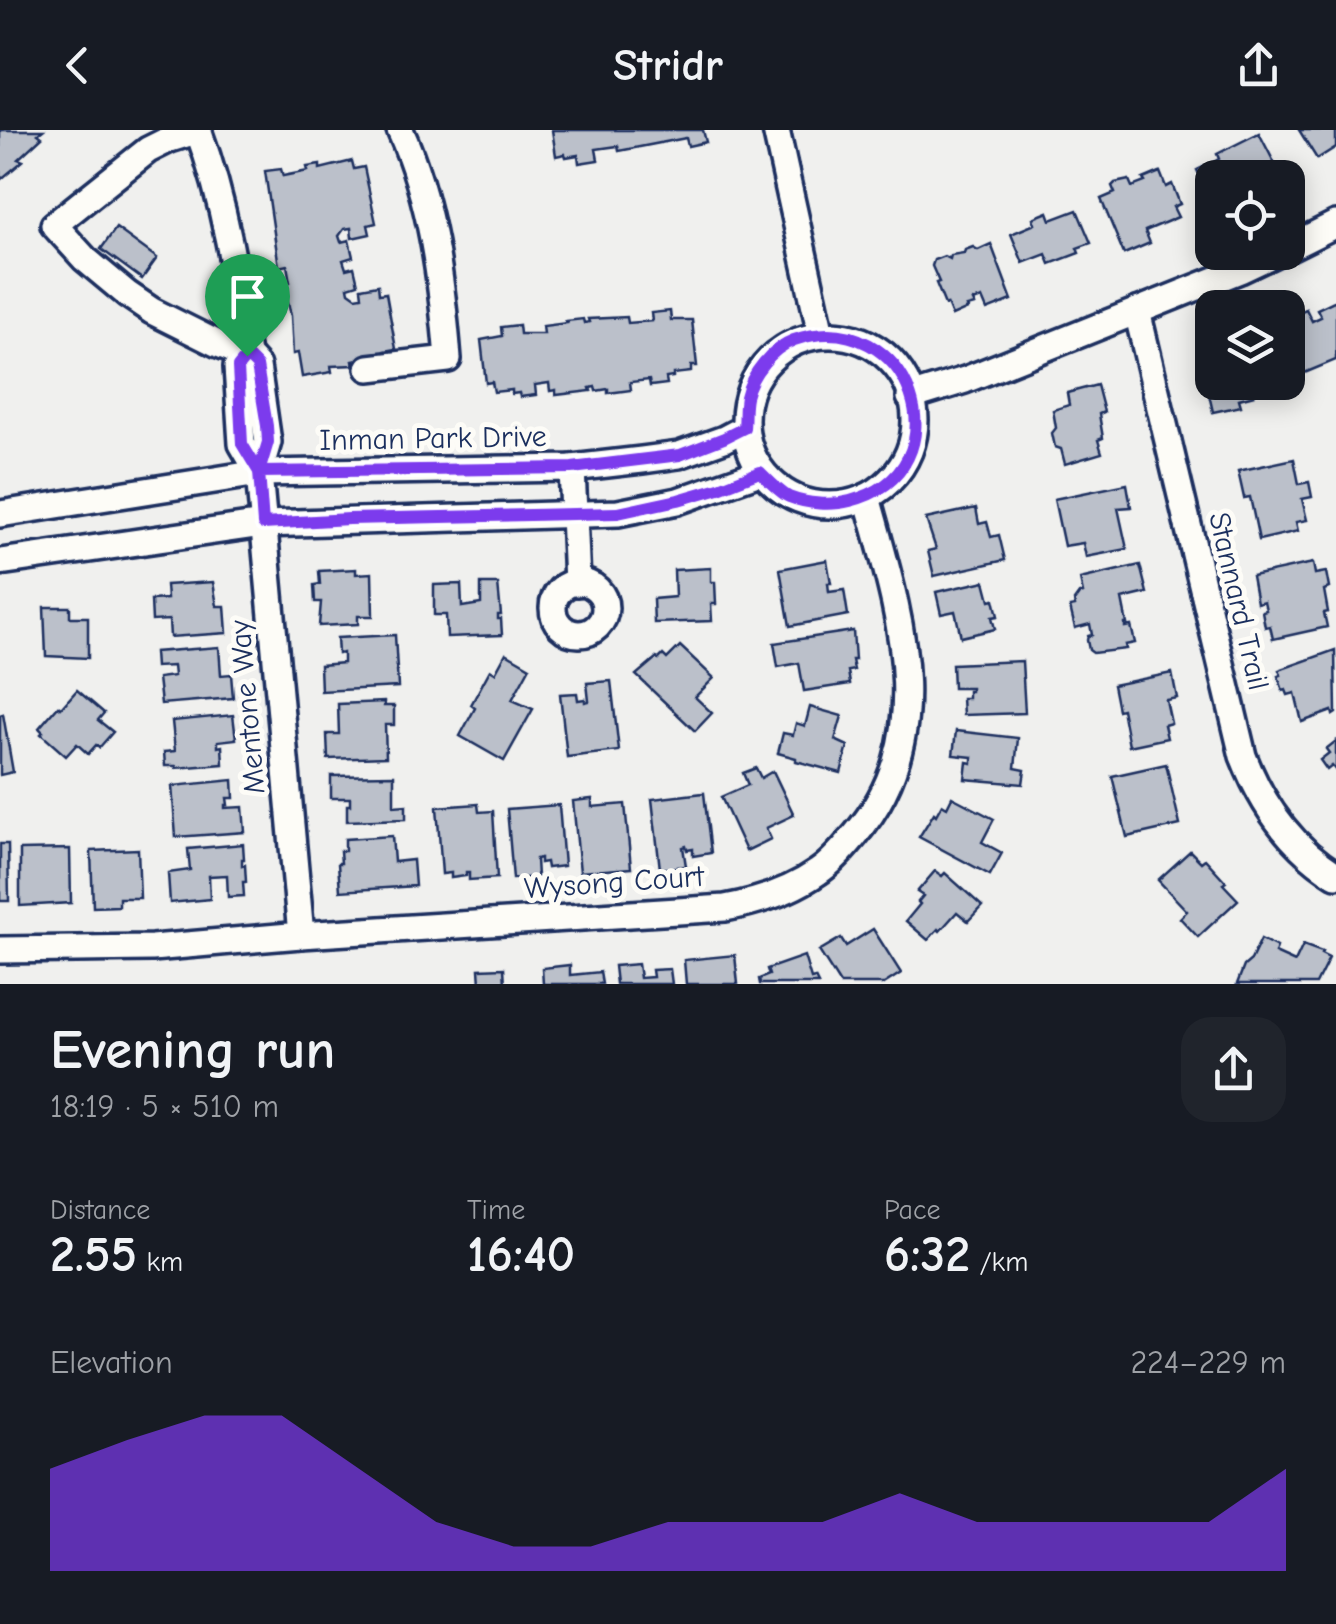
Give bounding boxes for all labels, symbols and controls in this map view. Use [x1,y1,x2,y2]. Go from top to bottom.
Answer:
icon: back [50,38,105,93]
icon: share [1231,38,1286,93]
text: Stridr [613,39,723,91]
map controls [1195,160,1305,400]
button: locate [1195,160,1305,270]
pin [205,254,290,357]
icon: arrive [220,269,275,324]
button: layers [1195,290,1305,400]
street label: Inman Park Drive [319,419,547,458]
street label: Stannard Trail [1201,509,1276,693]
street label: Mentone Way [222,618,273,796]
street label: Wysong Court [523,859,707,906]
button: share [1181,1017,1286,1122]
text: Evening run [50,1018,335,1082]
text: 18:19 · 5 × 510 m [50,1088,279,1125]
text: Distance [50,1194,150,1226]
text: Time [467,1194,525,1226]
text: Pace [884,1194,940,1226]
text: 2.55 [50,1226,137,1284]
text: 16:40 [467,1226,575,1284]
text: 6:32 [884,1226,970,1284]
text: km [137,1246,183,1278]
text: /km [970,1246,1028,1278]
text: Elevation [50,1344,173,1381]
text: 224–229 m [1130,1344,1286,1381]

